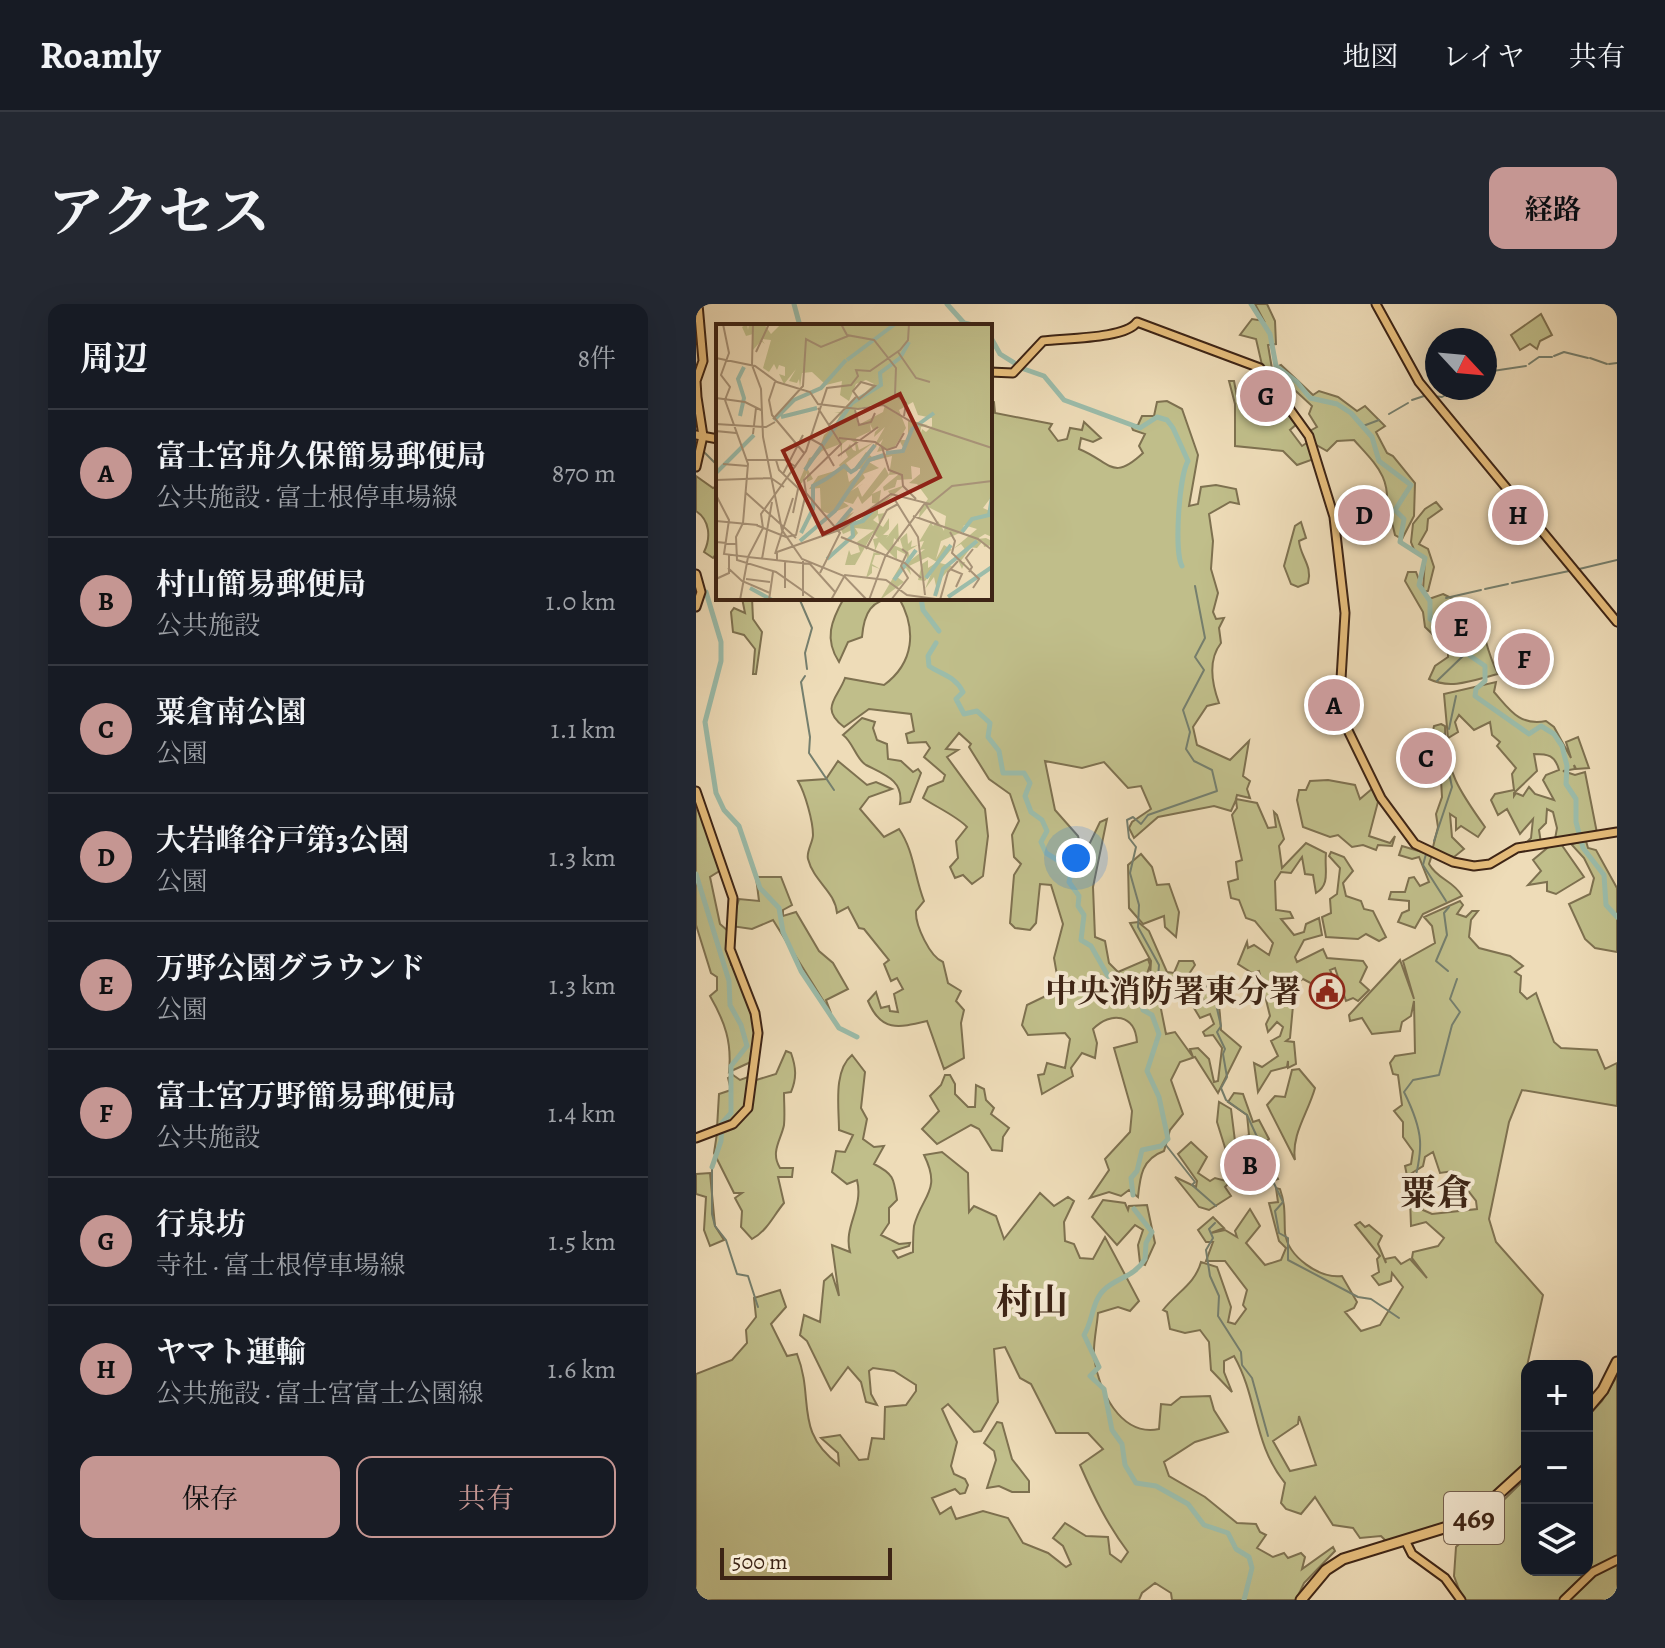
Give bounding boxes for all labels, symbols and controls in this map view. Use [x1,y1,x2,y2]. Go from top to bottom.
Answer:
text: Roamly [40,29,161,81]
text: 地図 [1342,38,1398,76]
text: レイヤ [1442,38,1525,76]
text: 共有 [1569,38,1625,76]
button: 経路 [1489,167,1617,249]
text: アクセス [48,174,270,250]
inset map [716,324,992,600]
north arrow [1425,328,1497,400]
text: 周辺 [80,335,148,382]
text: 8件 [577,341,616,376]
pin: G [1240,366,1292,426]
text: 富士宮舟久保簡易郵便局 [156,436,486,476]
text: A [98,456,114,491]
text: 870 m [552,456,616,491]
text: 公共施設 · 富士根停車場線 [156,480,457,515]
pin: D [1338,485,1390,545]
pin: H [1492,485,1544,545]
text: 村山簡易郵便局 [156,564,366,604]
text: B [98,584,114,619]
text: 1.0 km [546,584,616,619]
pin: E [1435,597,1487,657]
text: 公共施設 [156,608,260,643]
pin: F [1498,629,1550,689]
pin: A [1308,675,1360,735]
text: 粟倉南公園 [156,692,306,732]
text: C [98,712,114,747]
text: 1.1 km [551,712,616,747]
pin: C [1400,728,1452,788]
text: 公園 [156,736,208,771]
text: 大岩峰谷戸第3公園 [156,820,409,860]
your location [1056,838,1096,878]
text: D [97,840,115,875]
text: 1.3 km [549,840,616,875]
text: 公園 [156,864,208,899]
text: 万野公園グラウンド [156,948,426,988]
text: E [98,968,114,1003]
text: 1.3 km [549,968,616,1003]
place label: 中央消防署東分署 [1045,969,1301,1013]
public building icon: 中央消防署東分署 [1308,972,1346,1010]
text: 公園 [156,992,208,1027]
text: 富士宮万野簡易郵便局 [156,1076,456,1116]
text: F [99,1096,113,1131]
text: 1.4 km [548,1096,616,1131]
text: 公共施設 [156,1120,260,1155]
pin: B [1224,1135,1276,1195]
district label: 粟倉 [1400,1168,1472,1217]
text: 行泉坊 [156,1204,246,1244]
text: G [97,1224,115,1259]
text: 1.5 km [548,1224,616,1259]
text: 寺社 · 富士根停車場線 [156,1248,405,1283]
district label: 村山 [996,1277,1068,1326]
text: ヤマト運輸 [156,1332,306,1372]
text: H [96,1352,116,1387]
text: 1.6 km [547,1352,616,1387]
map controls [1521,1360,1593,1576]
button: + [1521,1360,1593,1432]
text: 公共施設 · 富士宮富士公園線 [156,1376,483,1411]
button: − [1521,1432,1593,1504]
button: 保存 [80,1456,340,1538]
button: 共有 [356,1456,616,1538]
road number: 469 [1444,1492,1504,1544]
button: layers [1521,1504,1593,1576]
scale bar [720,1544,892,1580]
text: 500 m [732,1547,788,1577]

